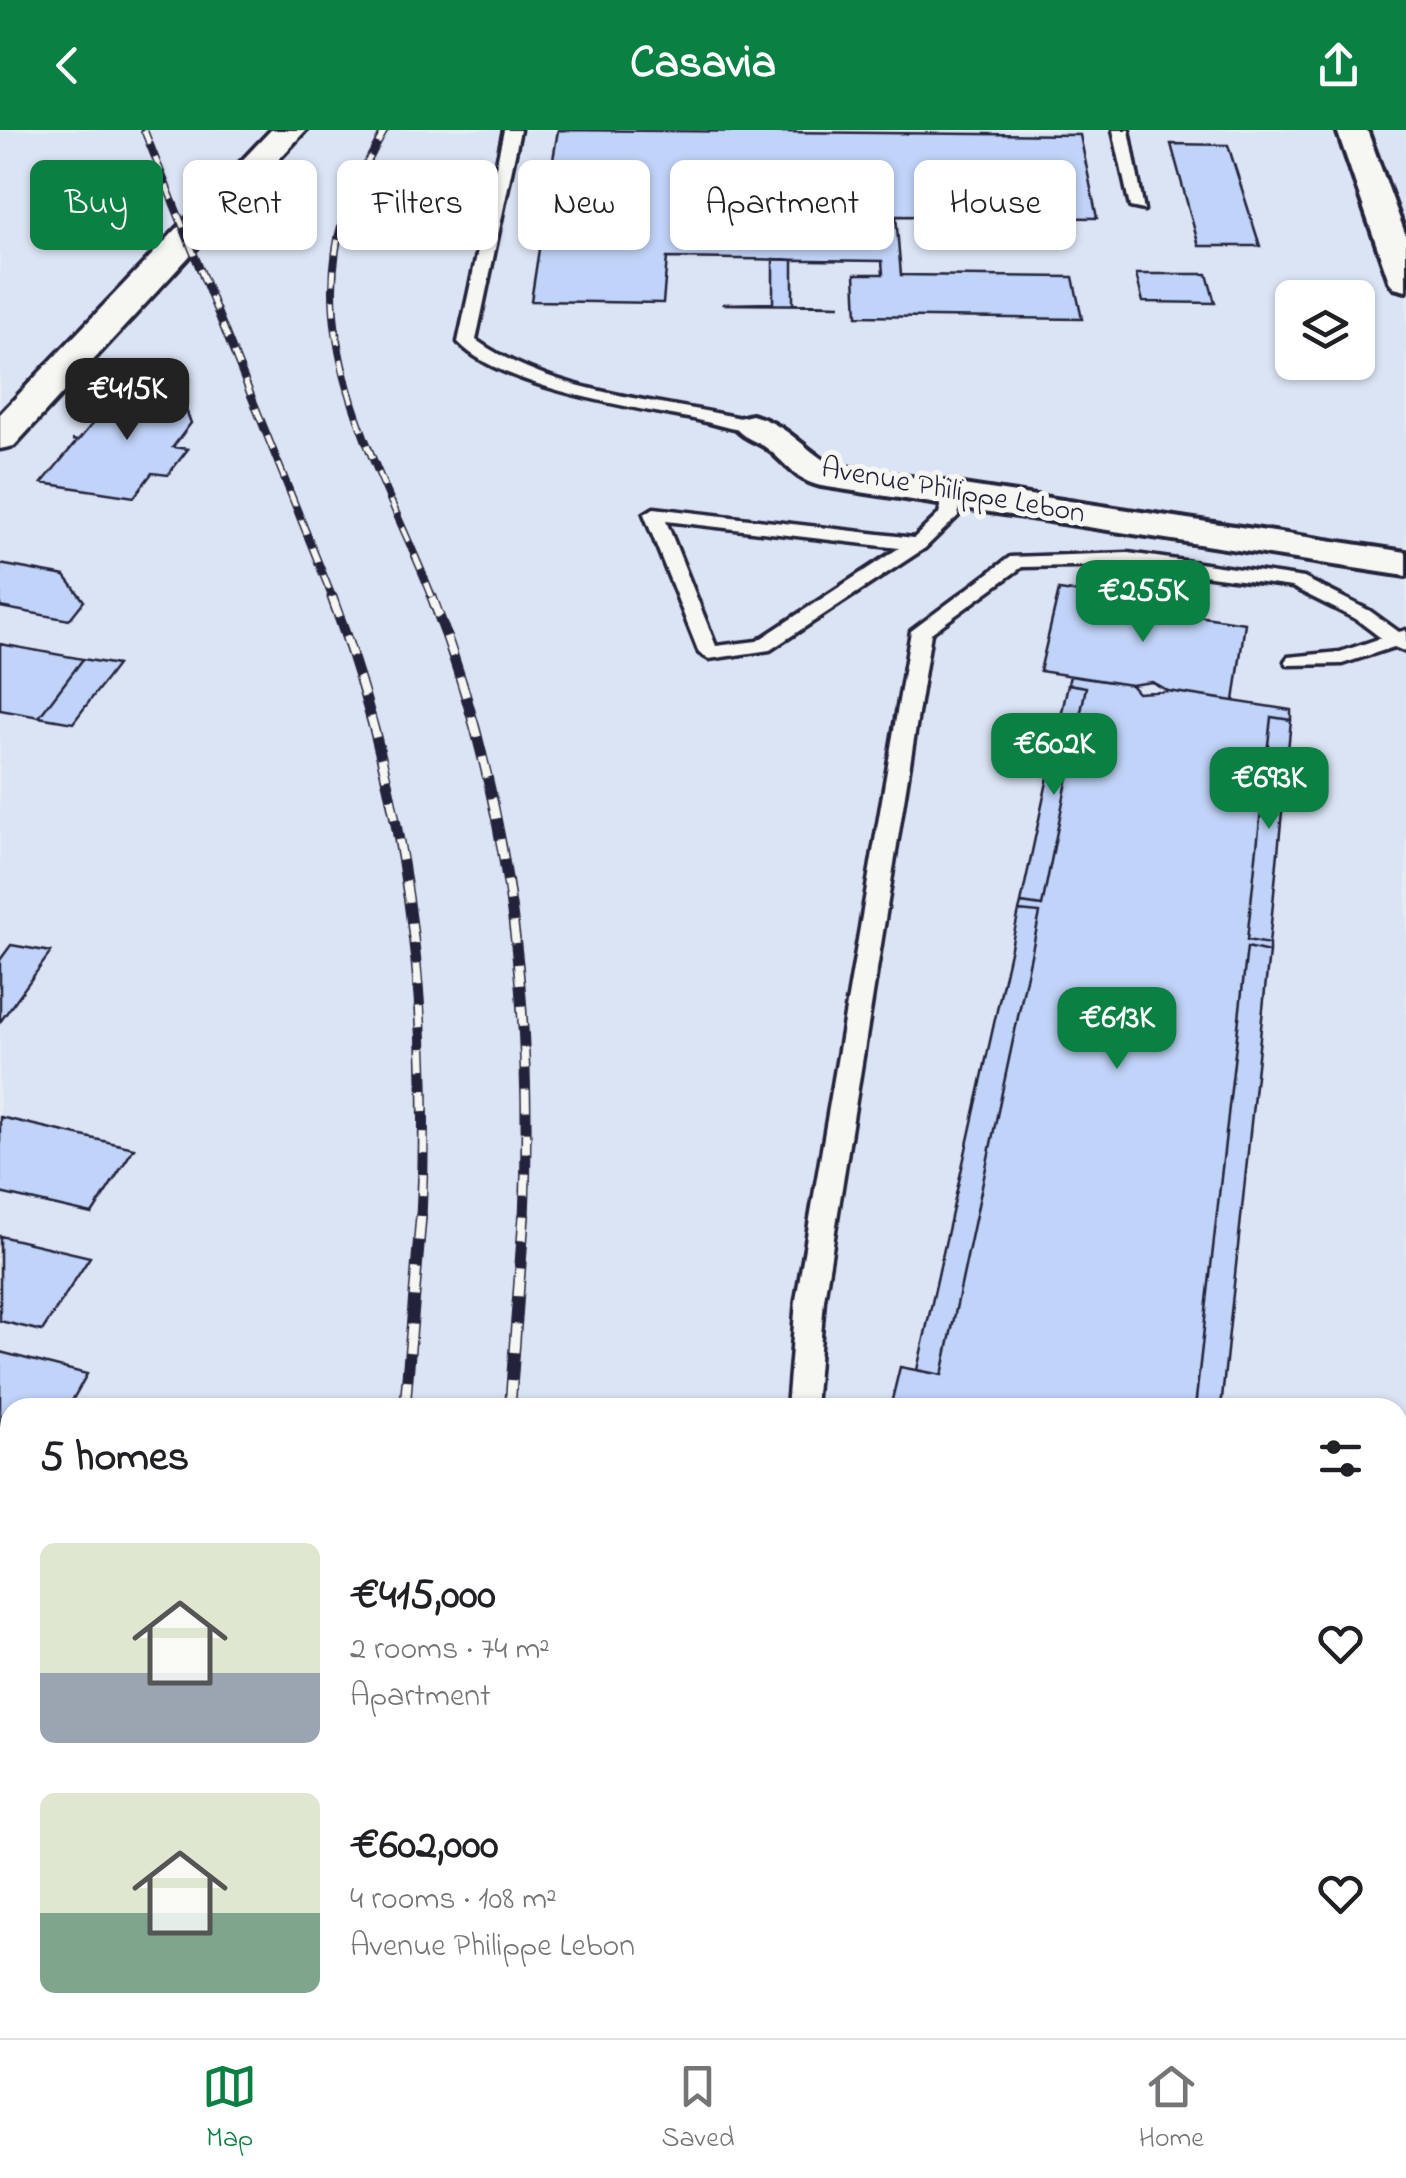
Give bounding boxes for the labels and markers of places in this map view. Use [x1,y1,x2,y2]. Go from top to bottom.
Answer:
pin: €415K [57,358,197,443]
pin: €255K [1073,560,1213,645]
pin: €602K [984,713,1124,798]
pin: €693K [1199,747,1339,832]
pin: €613K [1047,987,1187,1072]

